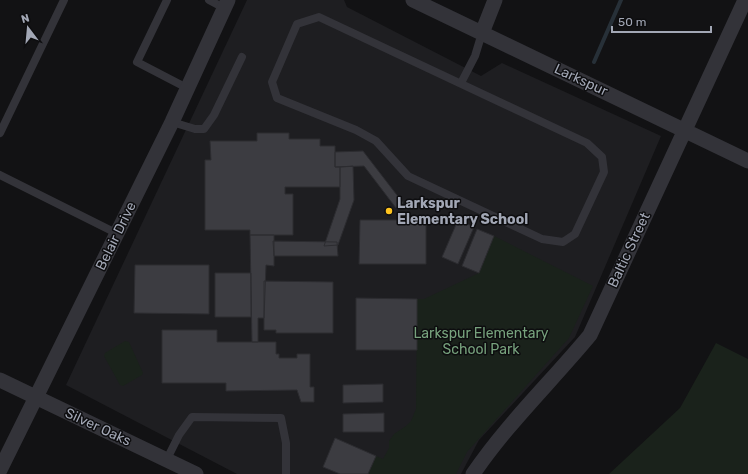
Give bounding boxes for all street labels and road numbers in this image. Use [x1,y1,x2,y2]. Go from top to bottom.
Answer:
street label: Larkspur [551,60,611,100]
street label: Belair Drive [92,199,140,273]
street label: Baltic Street [604,209,654,290]
street label: Silver Oaks [62,404,134,450]

